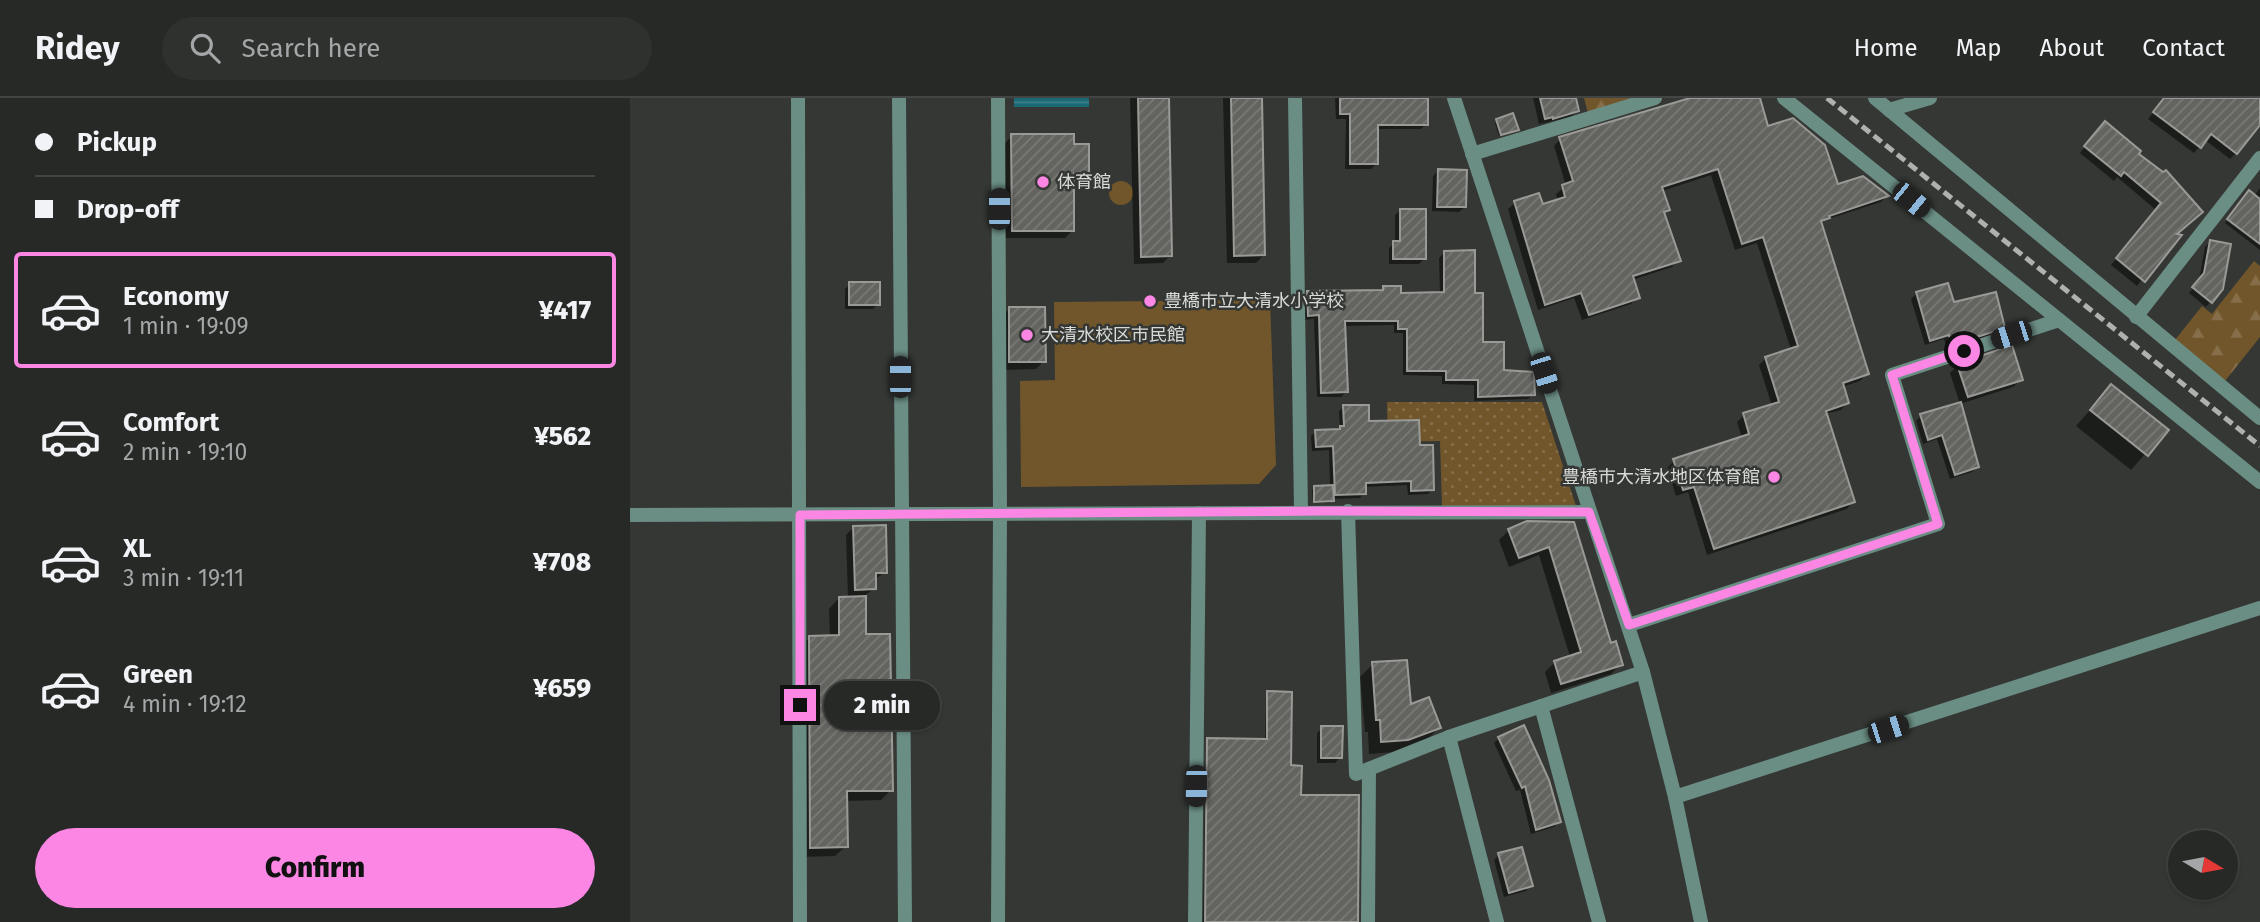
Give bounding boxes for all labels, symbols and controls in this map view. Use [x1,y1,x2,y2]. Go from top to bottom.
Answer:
search box [162,17,652,80]
text: Ridey [35,28,120,68]
icon: search [186,29,224,67]
text: Search here [242,33,380,64]
text: Home [1854,34,1918,62]
text: Map [1956,34,2002,62]
text: About [2040,34,2104,62]
text: Contact [2142,34,2225,62]
text: Pickup [77,127,157,158]
place label: 体育館 [1057,171,1111,193]
marker: 体育館 [1035,174,1051,190]
car [1889,179,1934,221]
car [989,188,1010,230]
text: Drop-off [77,194,179,225]
icon: car [39,279,102,342]
text: Economy [123,281,229,312]
place label: 豊橋市立大清水小学校 [1164,290,1344,312]
marker: 豊橋市立大清水小学校 [1142,293,1158,309]
text: ¥417 [539,295,591,326]
text: 1 min · 19:09 [123,312,249,340]
car [1988,319,2035,351]
place label: 大清水校区市民館 [1041,324,1185,346]
marker: 大清水校区市民館 [1019,327,1035,343]
route start [1948,335,1980,367]
car [1528,350,1561,396]
car [890,356,911,398]
icon: car [39,405,102,468]
text: Comfort [123,407,219,438]
text: ¥562 [534,421,591,452]
text: 2 min · 19:10 [123,438,247,466]
place label: 豊橋市大清水地区体育館 [1562,466,1760,488]
marker: 豊橋市大清水地区体育館 [1766,469,1782,485]
icon: car [39,531,102,594]
text: XL [123,533,151,564]
text: ¥708 [533,547,591,578]
text: 3 min · 19:11 [123,564,244,592]
icon: car [39,657,102,720]
text: Green [123,659,193,690]
text: ¥659 [533,673,591,704]
callout: 2 min [824,680,940,730]
route end [784,689,816,721]
text: 4 min · 19:12 [123,690,247,718]
text: 2 min [854,691,910,719]
car [1865,713,1912,745]
car [1186,765,1207,807]
button: Confirm [35,828,595,908]
north arrow [2168,830,2238,900]
map controls [2168,830,2238,900]

